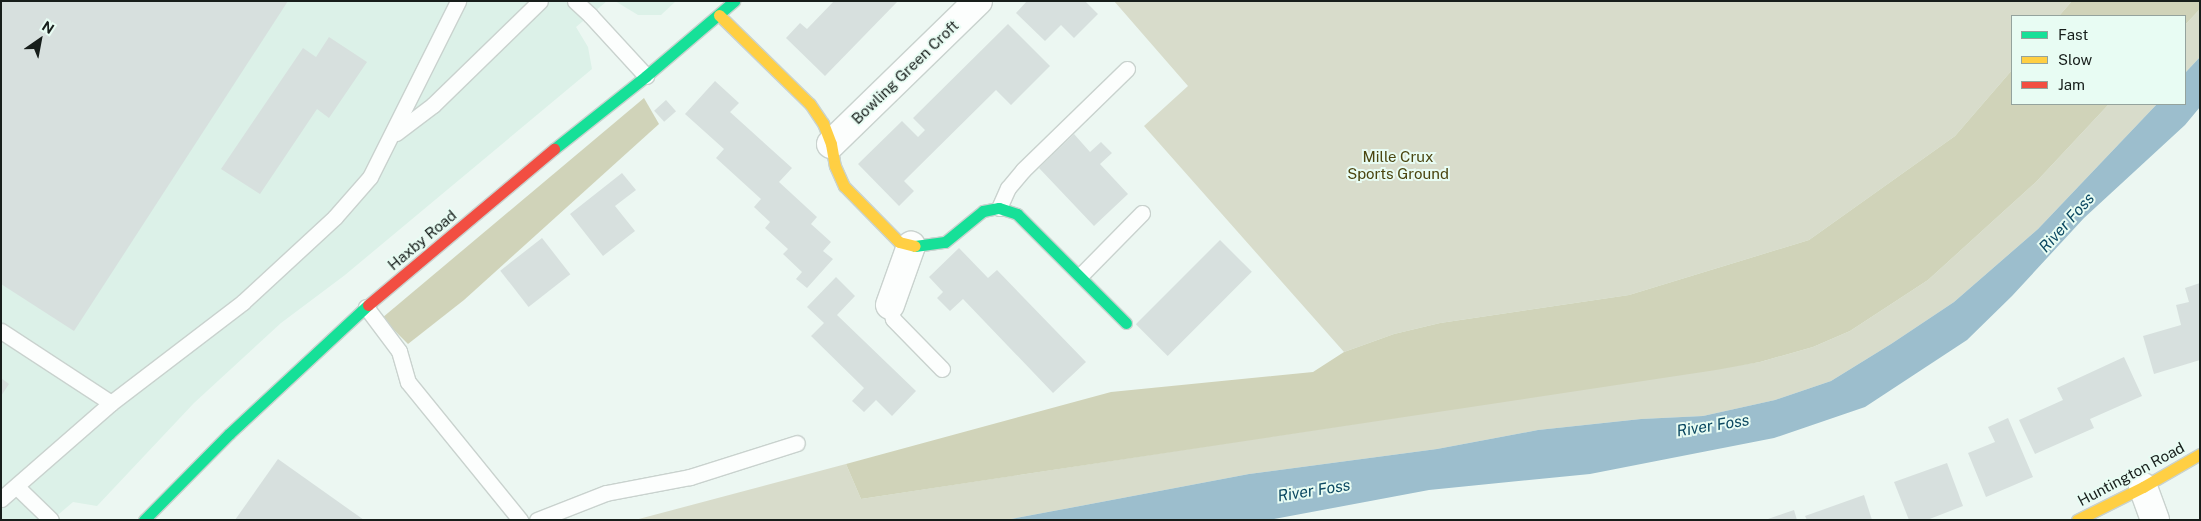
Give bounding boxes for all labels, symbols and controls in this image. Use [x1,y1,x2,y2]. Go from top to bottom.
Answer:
north arrow [15,15,65,65]
legend [2011,15,2186,105]
street label: Bowling Green Croft [848,16,962,128]
text: N [39,18,57,37]
text: Fast [2058,26,2088,43]
text: Slow [2058,51,2092,68]
text: Jam [2058,76,2085,93]
park label: Mille Crux Sports Ground [1347,147,1449,182]
water label: River Foss [2035,189,2099,257]
street label: Haxby Road [384,206,460,274]
water label: River Foss [1675,411,1751,441]
street label: Huntington Road [2075,438,2187,510]
water label: River Foss [1276,476,1352,506]

